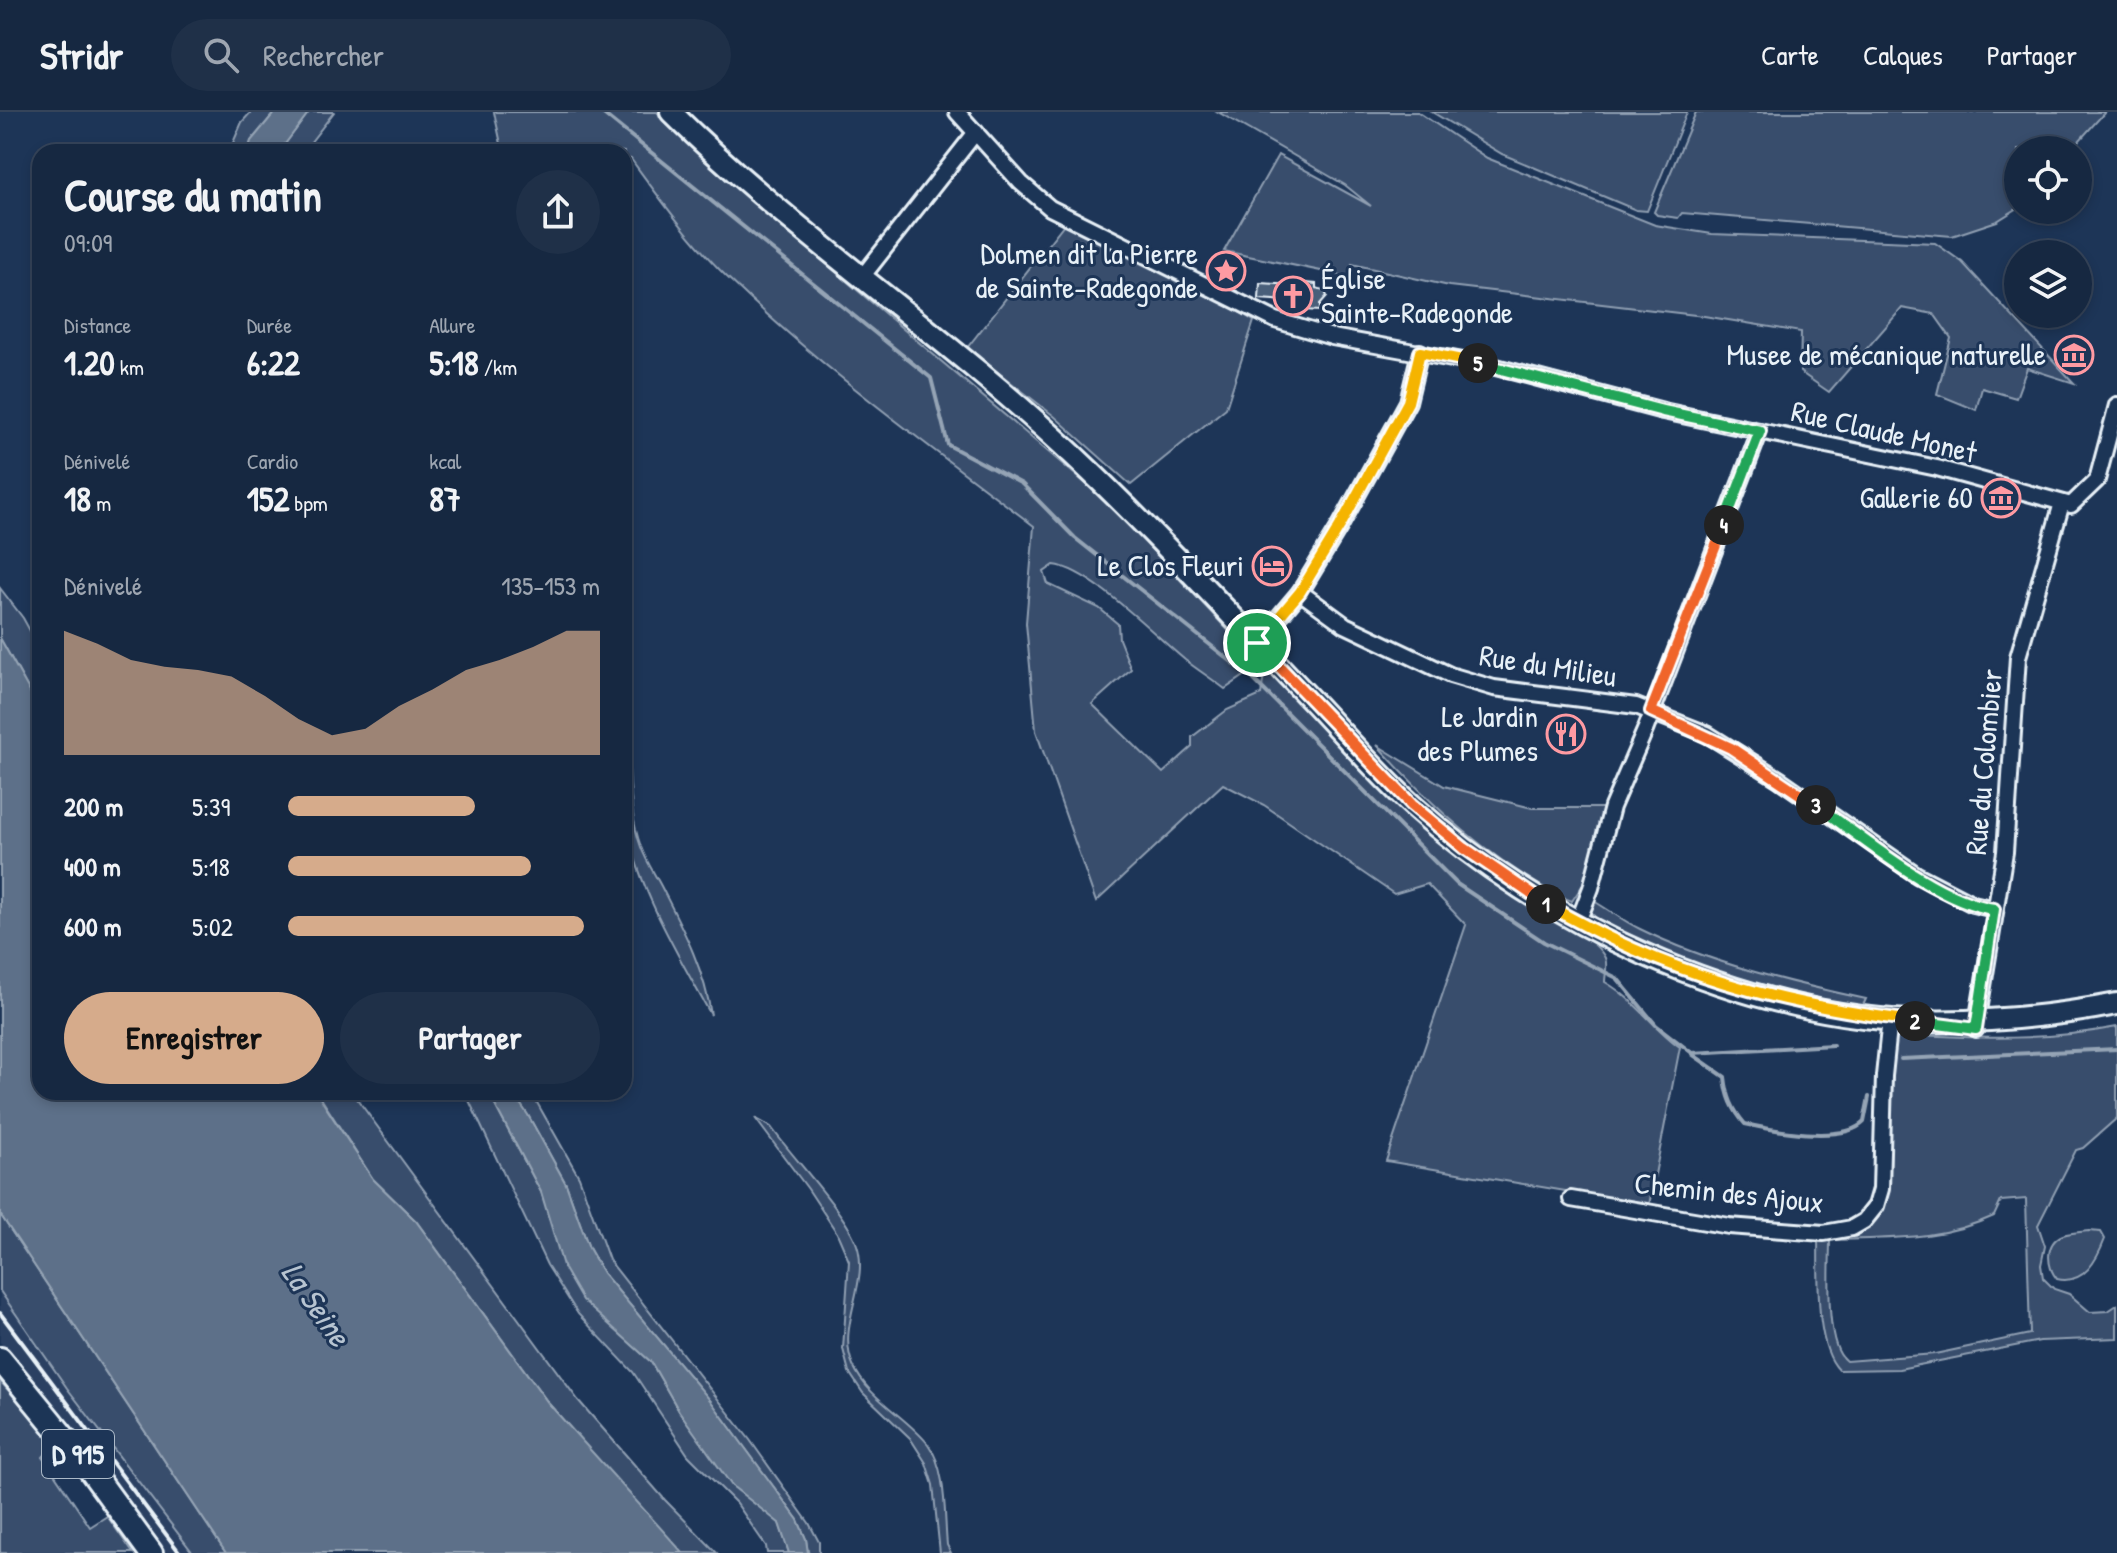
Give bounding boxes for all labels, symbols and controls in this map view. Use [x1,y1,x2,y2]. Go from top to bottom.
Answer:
search box [171,19,731,91]
text: Stridr [40,29,123,81]
icon: search [199,33,243,77]
text: Rechercher [263,35,384,75]
text: Carte [1761,36,1819,74]
text: Calques [1863,36,1943,74]
text: Partager [1987,36,2077,74]
map controls [2004,136,2092,328]
button: locate [2004,136,2092,224]
text: Course du matin [64,165,322,225]
button: share [516,170,600,254]
text: 09:09 [64,225,112,260]
place label: Dolmen dit la Pierre de Sainte-Radegonde [976,233,1198,307]
button: layers [2004,240,2092,328]
place icon: Dolmen dit la Pierre de Sainte-Radegonde [1205,250,1247,292]
place label: Église Sainte-Radegonde [1321,258,1513,332]
church icon: Église Sainte-Radegonde [1272,275,1314,317]
text: Distance [64,310,131,340]
text: Durée [247,310,292,340]
text: Allure [429,310,476,340]
place label: Musee de mécanique naturelle [1727,334,2046,374]
museum icon: Musee de mécanique naturelle [2053,334,2095,376]
text: 1.20 [64,340,115,386]
text: 6:22 [247,340,300,386]
text: 5:18 [429,340,479,386]
pin: 5 [1458,343,1498,383]
text: 5 [1473,348,1483,378]
text: km [115,352,144,382]
text: /km [479,352,517,382]
street label: Rue Claude Monet [1788,390,1981,472]
text: Dénivelé [64,446,130,476]
text: Cardio [247,446,298,476]
text: kcal [429,446,461,476]
text: 18 [64,476,91,522]
text: 152 [247,476,289,522]
text: 87 [429,476,461,522]
place label: Gallerie 60 [1859,477,1973,517]
museum icon: Gallerie 60 [1980,477,2022,519]
text: m [91,488,111,518]
text: bpm [289,488,328,518]
pin: 4 [1704,505,1744,545]
text: 4 [1720,510,1728,540]
place label: Le Clos Fleuri [1098,545,1244,585]
hotel icon: Le Clos Fleuri [1251,545,1293,587]
text: Dénivelé [64,568,142,603]
text: 135–153 m [501,568,600,603]
pin [1223,609,1291,677]
icon: arrive [1235,621,1279,665]
street label: Rue du Milieu [1477,634,1620,696]
street label: Rue du Colombier [1955,667,2011,857]
place label: Le Jardin des Plumes [1418,696,1538,770]
restaurant icon: Le Jardin des Plumes [1545,713,1587,755]
pin: 3 [1796,785,1836,825]
text: 200 m [64,789,123,824]
text: 5:39 [192,789,230,824]
text: 3 [1811,790,1821,820]
text: 400 m [64,849,121,884]
text: 5:18 [192,849,230,884]
pin: 1 [1526,884,1566,924]
text: 1 [1542,889,1550,919]
text: 600 m [64,909,121,944]
text: 5:02 [192,909,233,944]
button: Enregistrer [64,992,324,1084]
button: Partager [340,992,600,1084]
pin: 2 [1895,1001,1935,1041]
text: 2 [1910,1006,1920,1036]
street label: Chemin des Ajoux [1633,1162,1826,1222]
water label: La Seine [272,1253,362,1355]
road number: D 915 [42,1430,114,1478]

